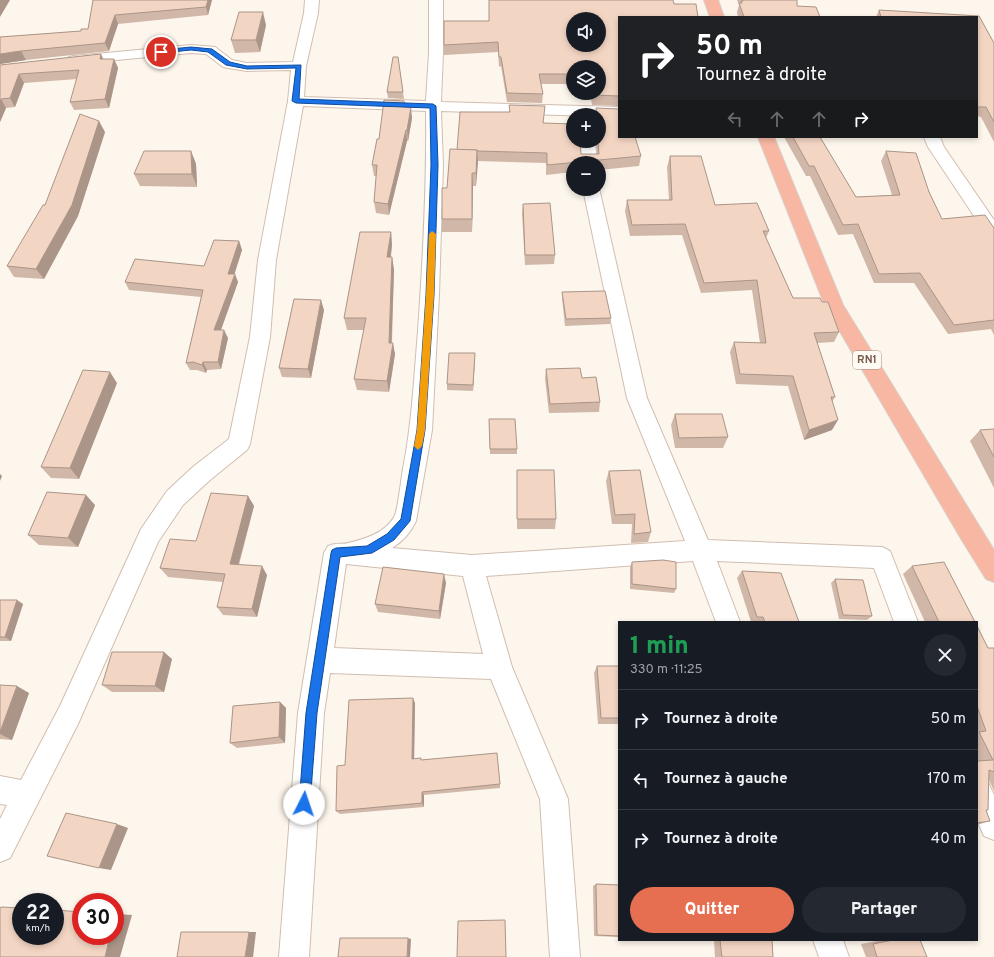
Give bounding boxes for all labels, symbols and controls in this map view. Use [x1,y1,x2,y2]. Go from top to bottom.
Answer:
map controls [566,12,606,196]
button: sound [566,12,606,52]
text: 50 m [696,29,763,65]
icon: right [630,32,682,84]
pin [144,35,178,69]
icon: arrive [150,41,172,63]
button: layers [566,60,606,100]
text: Tournez à droite [696,64,827,87]
button: + [566,108,606,148]
icon: left [724,108,746,130]
icon: ahead [766,108,788,130]
icon: ahead [808,108,830,130]
icon: right [850,108,872,130]
button: − [566,156,606,196]
road number: RN1 [853,351,881,369]
text: 1 min [630,632,689,662]
button: close [924,634,966,676]
text: 330 m · 11:25 [630,662,703,678]
icon: right [630,709,652,731]
text: Tournez à droite [664,710,778,729]
text: 50 m [931,710,966,729]
icon: left [630,769,652,791]
text: Tournez à gauche [664,770,788,789]
text: 170 m [927,770,966,789]
position arrow [283,783,325,825]
icon: right [630,829,652,851]
text: Tournez à droite [664,830,778,849]
text: 40 m [931,830,966,849]
button: Quitter [630,887,794,933]
button: Partager [802,887,966,933]
speed limit sign: 30 [72,893,124,945]
text: 22 [26,901,50,927]
text: km/h [26,922,50,935]

